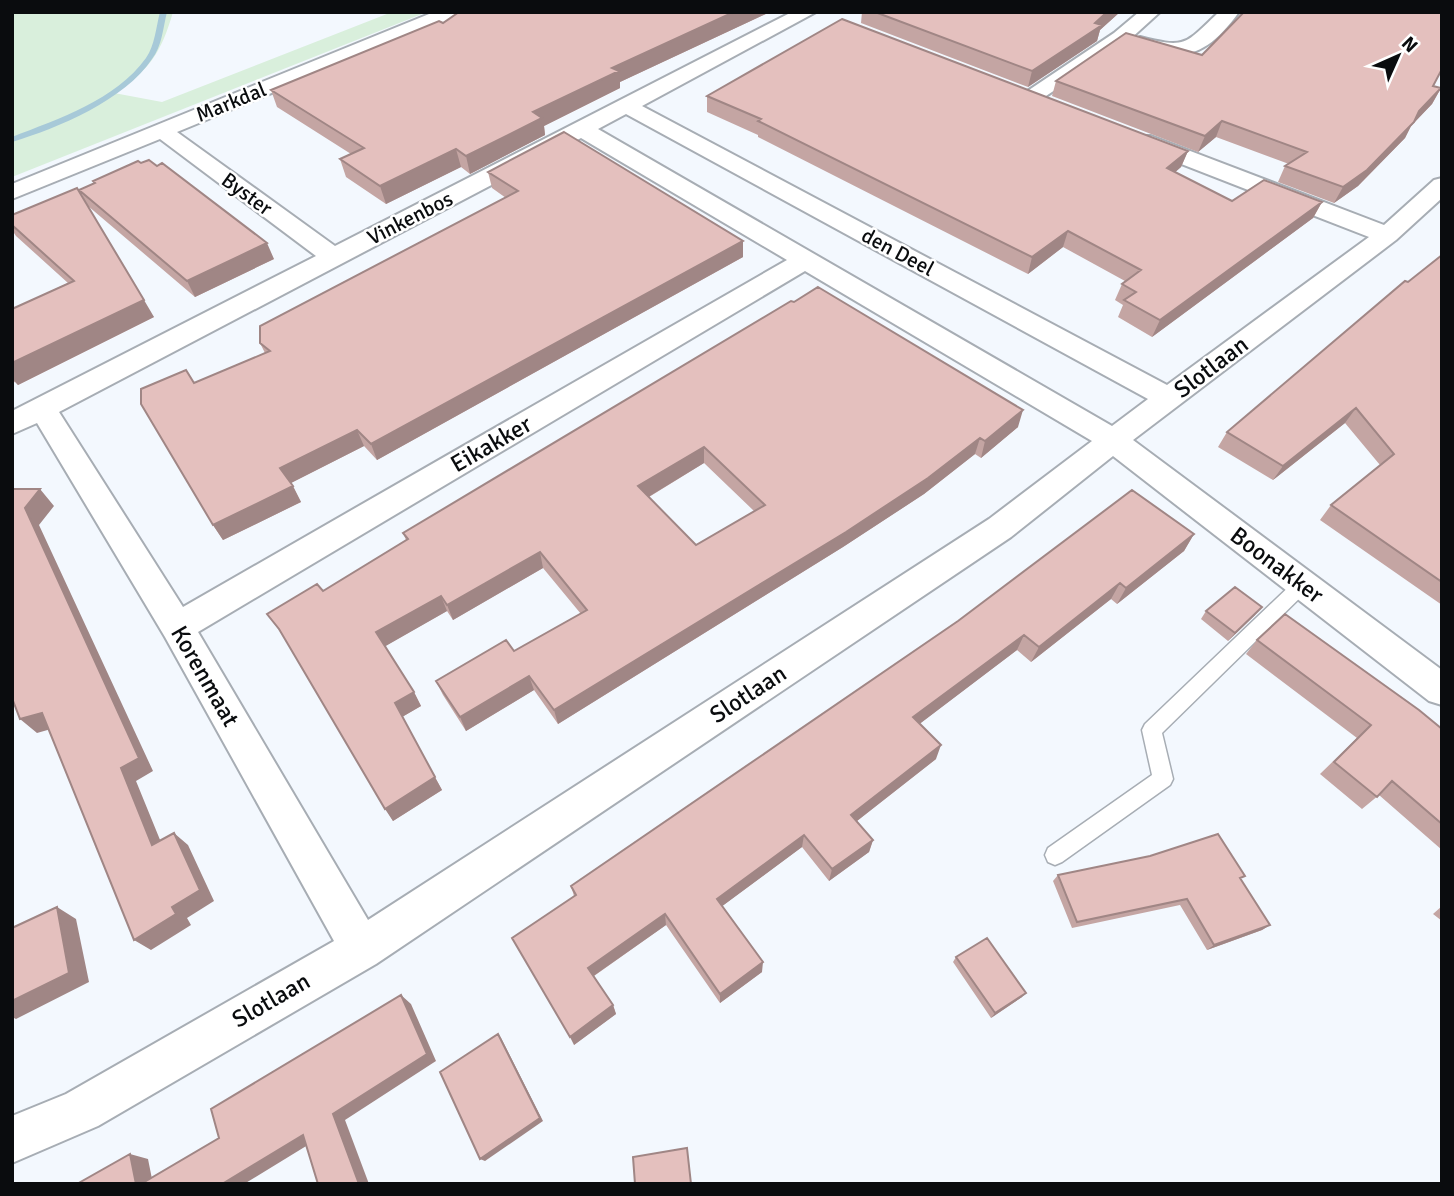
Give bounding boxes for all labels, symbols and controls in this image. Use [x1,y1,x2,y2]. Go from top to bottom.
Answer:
north arrow [1363,21,1433,91]
text: N [1396,32,1422,58]
street label: Markdal [192,76,270,128]
street label: Byster [216,167,278,221]
street label: Vinkenbos [363,185,457,251]
street label: den Deel [857,222,939,282]
street label: Slotlaan [1168,329,1254,405]
street label: Eikakker [445,409,537,479]
street label: Boonakker [1224,520,1330,610]
street label: Korenmaat [164,620,246,732]
street label: Slotlaan [704,658,792,730]
street label: Slotlaan [227,966,315,1034]

